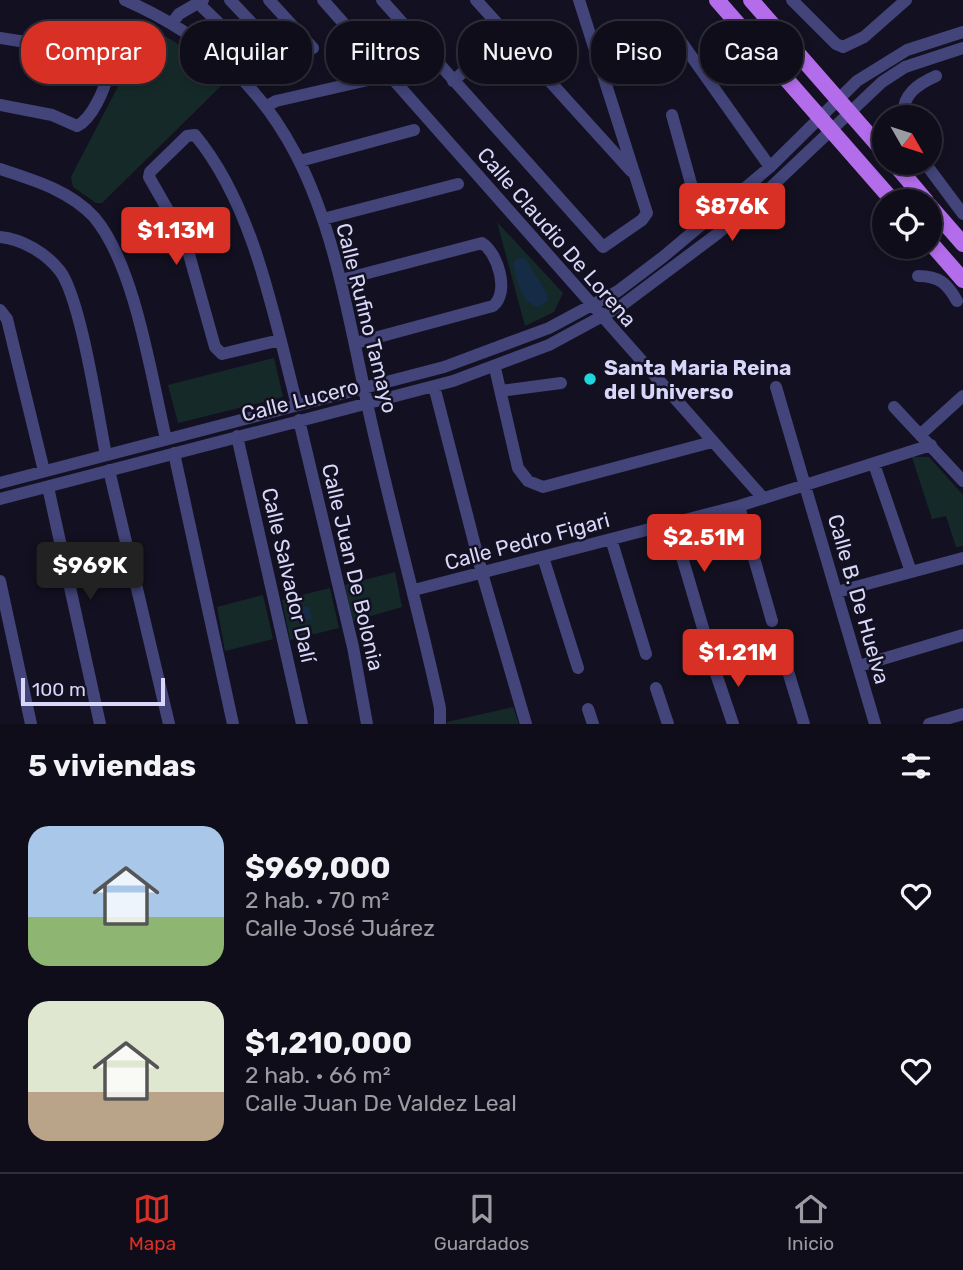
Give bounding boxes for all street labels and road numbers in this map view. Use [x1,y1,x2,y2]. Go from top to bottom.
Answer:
street label: Calle Claudio De Lorena [472,142,642,332]
street label: Calle Rufino Tamayo [331,220,403,416]
street label: Calle Lucero [239,373,361,427]
street label: Calle Juan De Bolonia [317,461,389,673]
street label: Calle Salvador Dalí [257,485,321,666]
street label: Calle Pedro Figari [442,507,612,575]
street label: Calle B. De Huelva [823,511,895,687]

